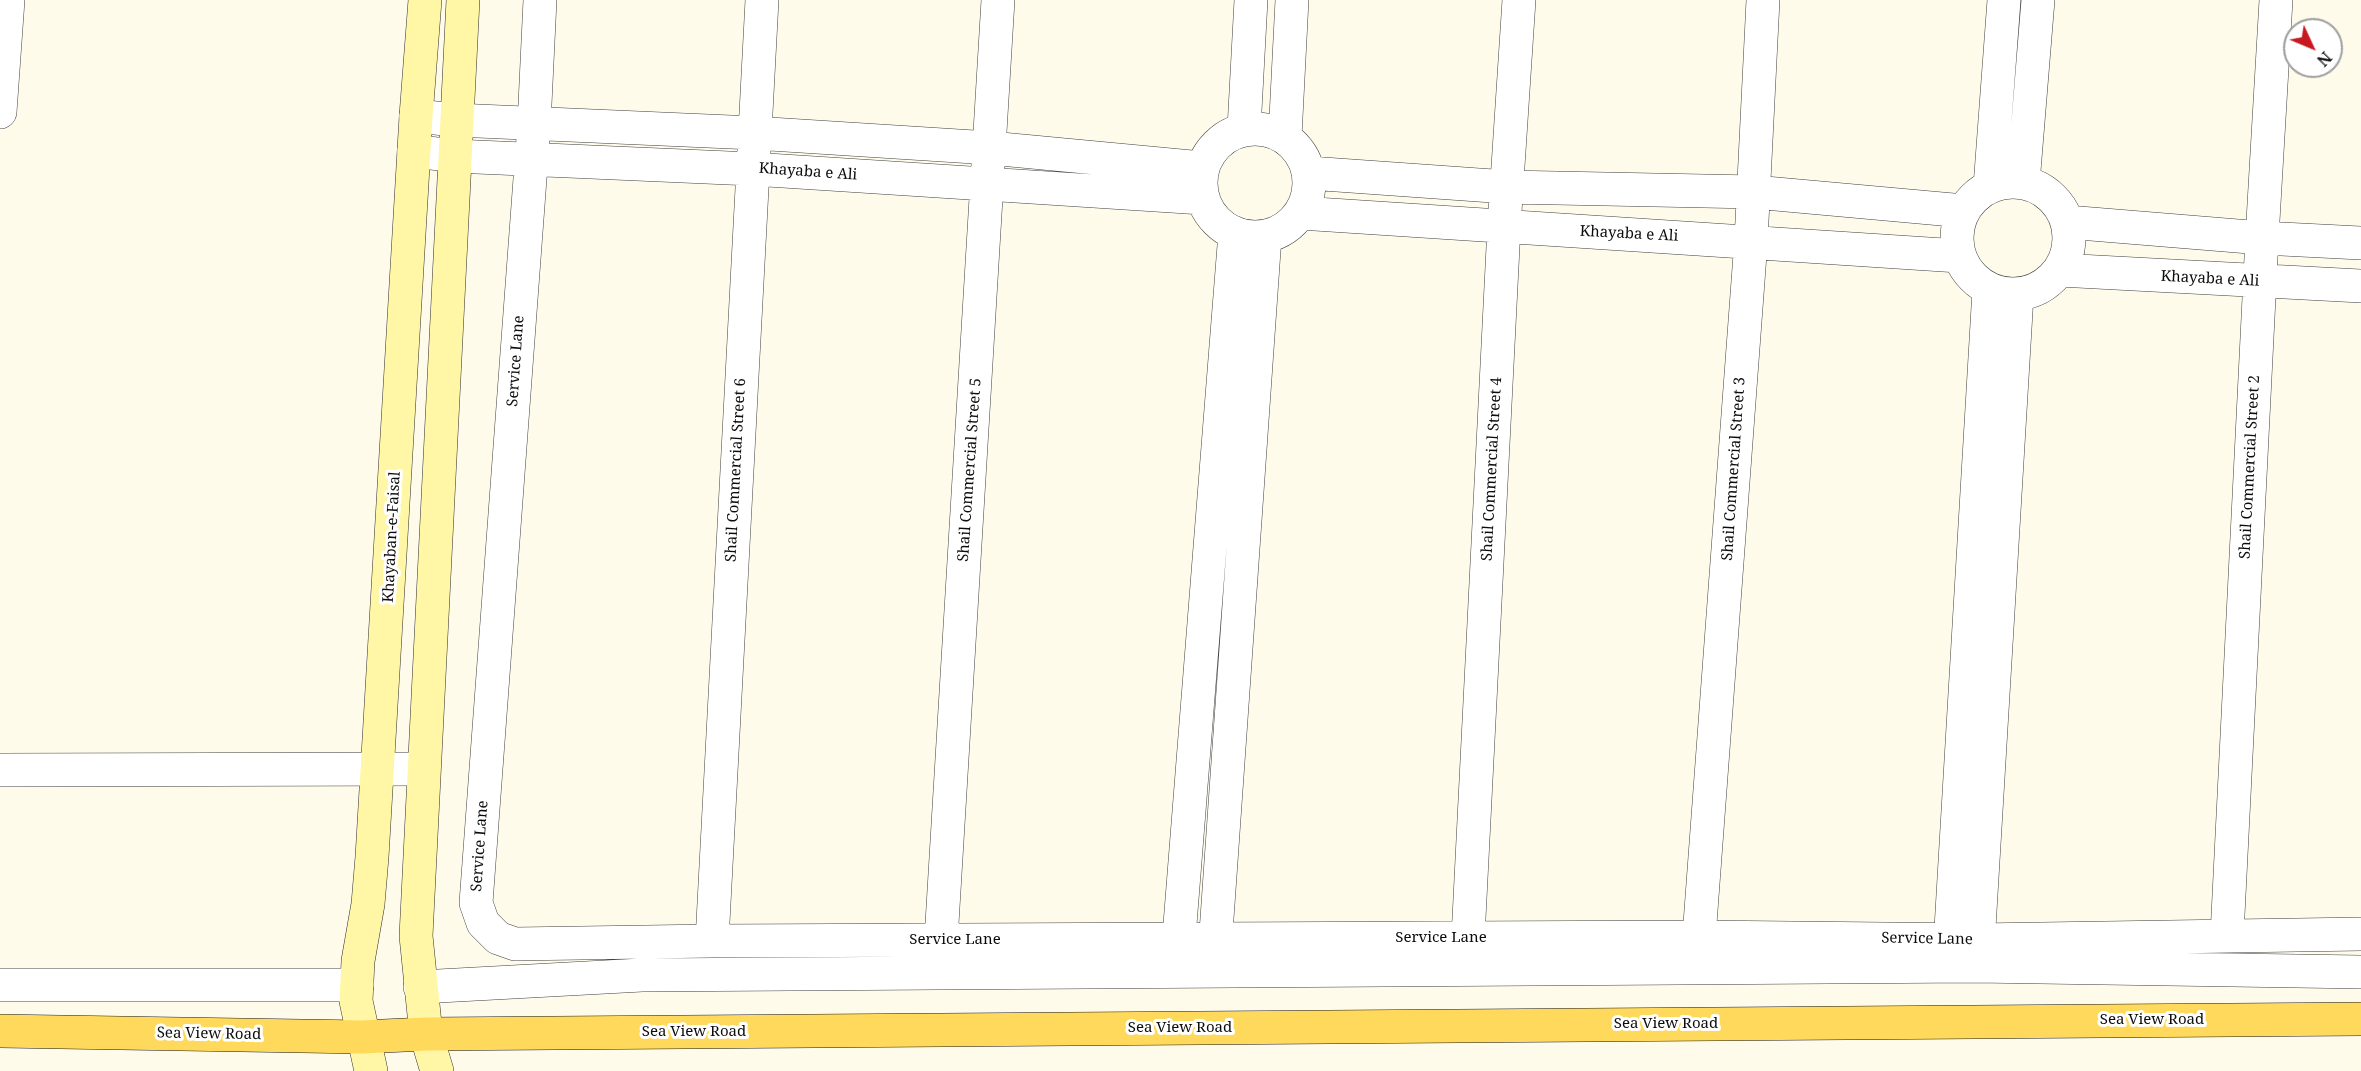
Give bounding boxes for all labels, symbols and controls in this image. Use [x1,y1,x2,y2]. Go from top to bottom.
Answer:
north arrow [2283,18,2343,78]
text: N [2312,47,2337,71]
street label: Khayaba e Ali [758,160,858,184]
street label: Khayaba e Ali [1579,222,1679,246]
street label: Khayaba e Ali [2160,267,2260,291]
street label: Service Lane [504,315,528,407]
street label: Shail Commercial Street 2 [2236,375,2264,559]
street label: Shail Commercial Street 4 [1478,377,1506,561]
street label: Shail Commercial Street 3 [1719,377,1749,561]
street label: Shail Commercial Street 6 [722,378,750,562]
street label: Shail Commercial Street 5 [955,378,985,562]
street label: Khayaban-e-Faisal [380,471,404,603]
street label: Service Lane [468,800,492,892]
street label: Service Lane [1395,929,1487,947]
street label: Service Lane [1881,929,1973,949]
street label: Service Lane [909,931,1001,949]
street label: Sea View Road [2100,1011,2204,1029]
street label: Sea View Road [1614,1015,1718,1033]
street label: Sea View Road [1128,1019,1232,1037]
street label: Sea View Road [642,1023,746,1041]
street label: Sea View Road [157,1024,261,1044]

